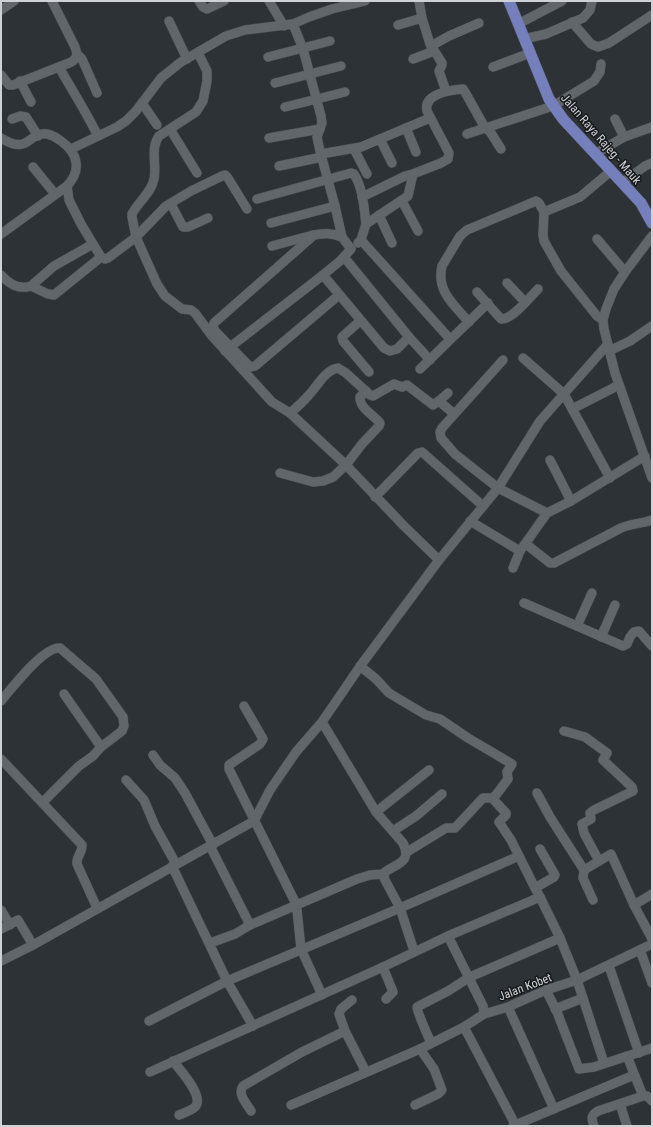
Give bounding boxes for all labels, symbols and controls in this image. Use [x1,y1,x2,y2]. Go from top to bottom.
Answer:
street label: Jalan Raya Rajeg - Mauk [558,91,644,187]
street label: Jalan Kobet [496,970,554,1004]

